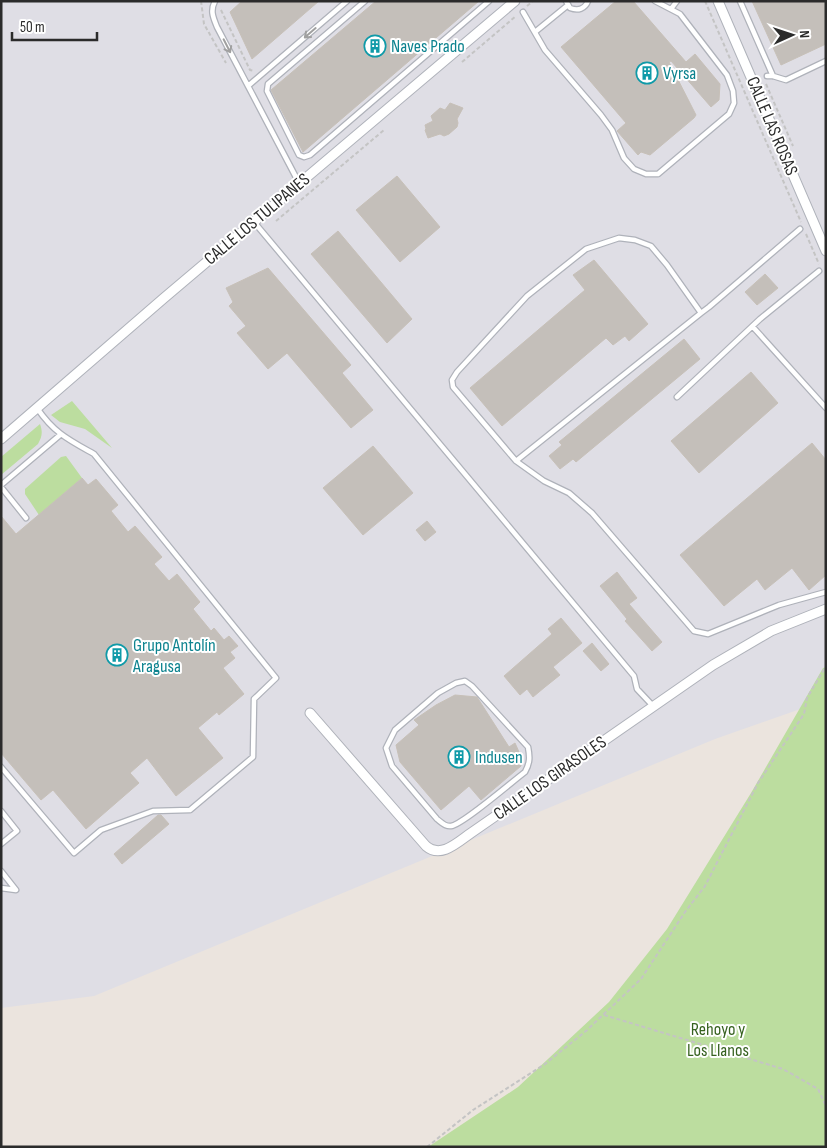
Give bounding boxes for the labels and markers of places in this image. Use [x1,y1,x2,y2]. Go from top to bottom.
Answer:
building icon: Naves Prado [363,34,387,58]
place label: Naves Prado [391,36,465,57]
building icon: Vyrsa [635,61,659,85]
place label: Vyrsa [663,63,696,84]
place label: Grupo Antolín Aragusa [132,635,216,677]
building icon: Grupo Antolín Aragusa [105,643,129,667]
building icon: Indusen [447,745,471,769]
place label: Indusen [475,747,523,768]

